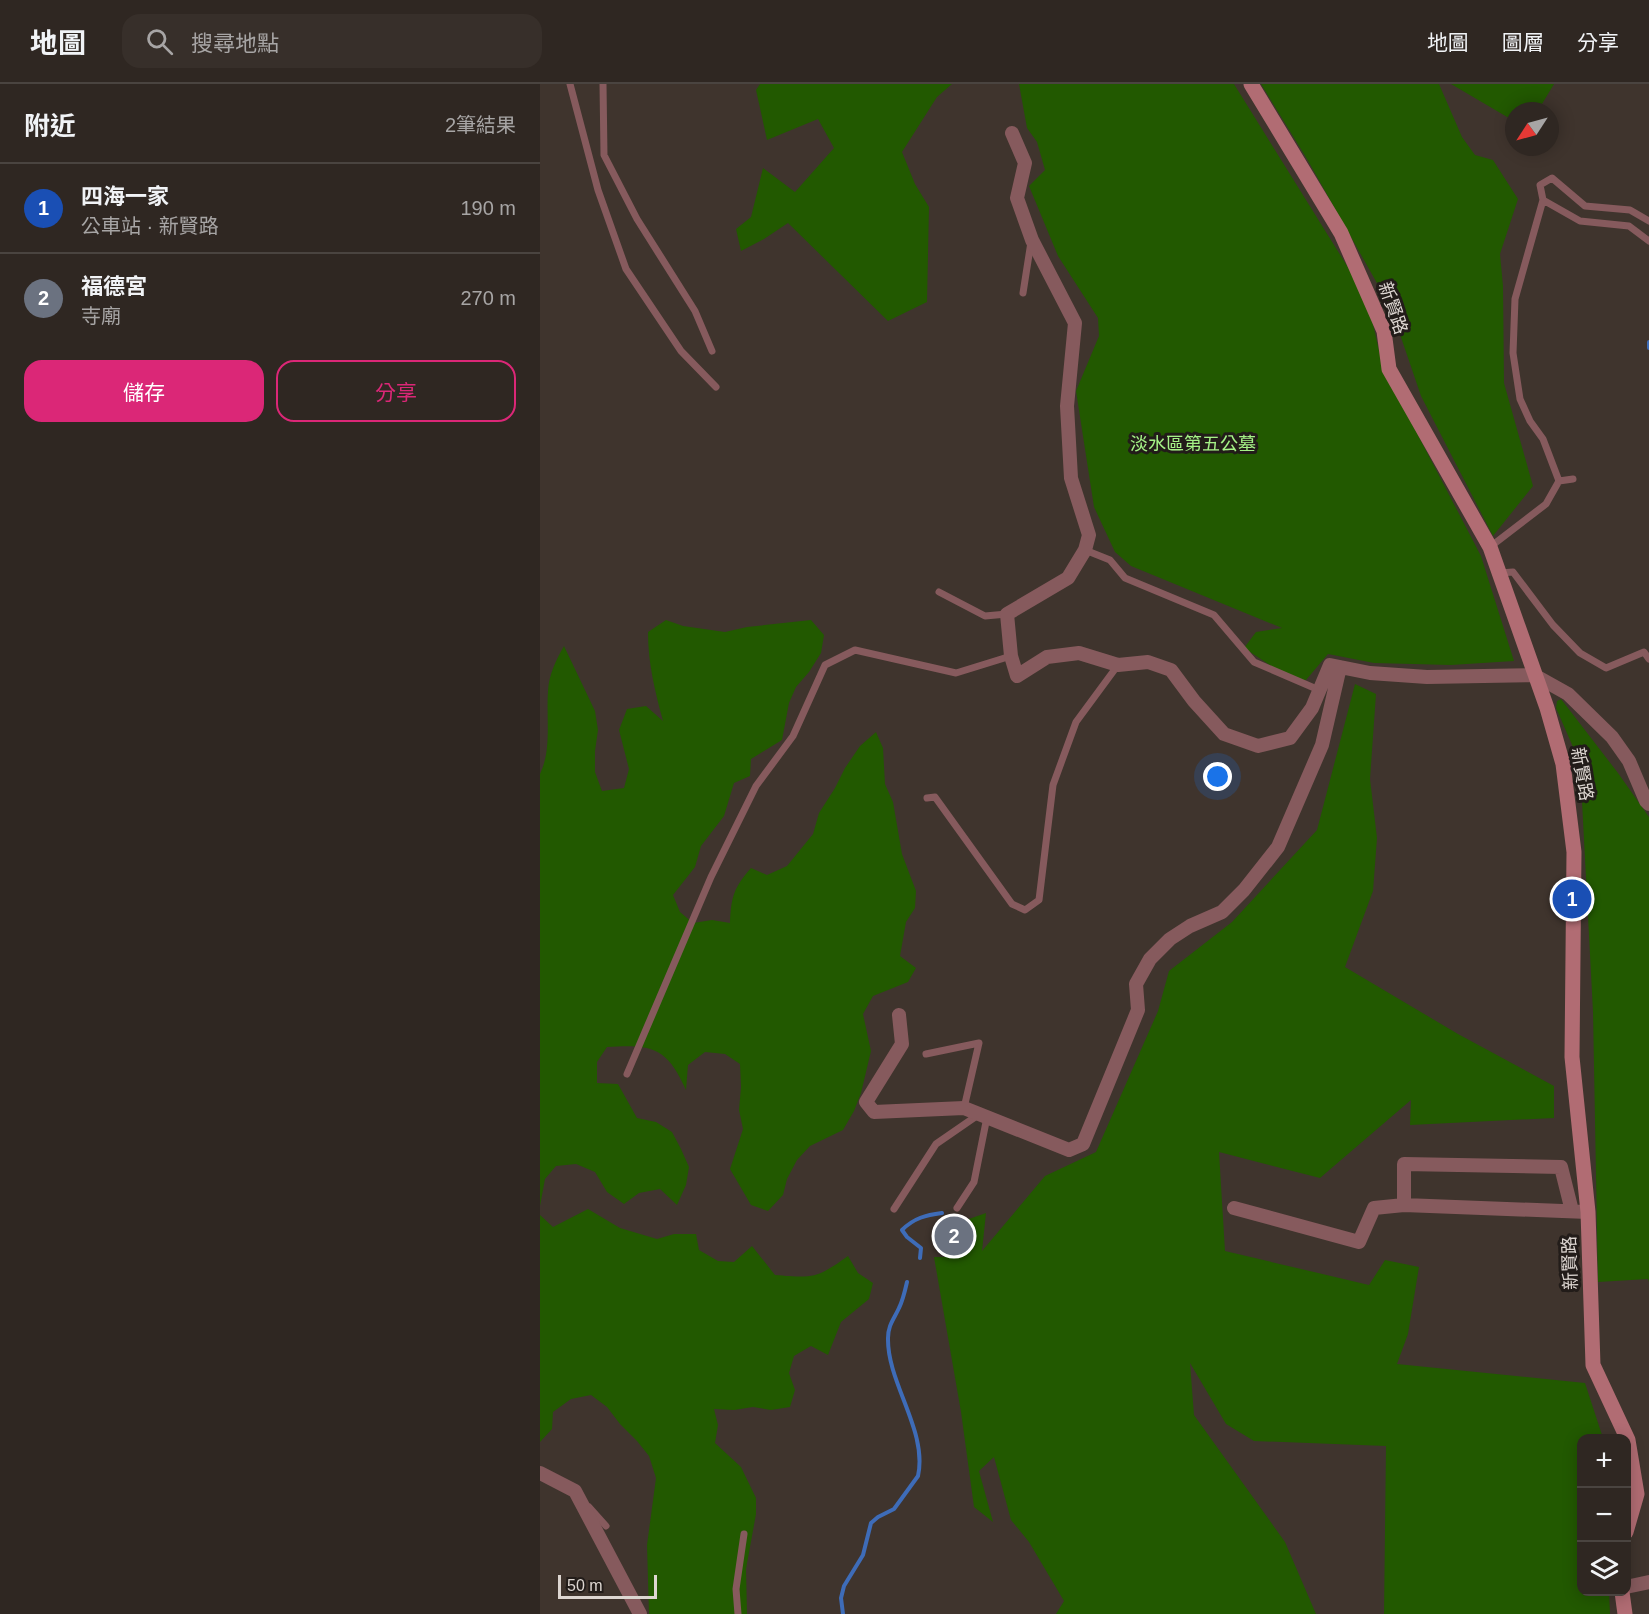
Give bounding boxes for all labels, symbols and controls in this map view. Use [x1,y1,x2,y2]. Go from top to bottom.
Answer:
search box [122,14,542,68]
icon: search [143,25,176,58]
text: 地圖 [30,28,86,59]
text: 搜尋地點 [191,31,279,56]
text: 地圖 [1427,31,1469,54]
text: 圖層 [1502,31,1544,54]
text: 分享 [1577,31,1619,54]
north arrow [1505,102,1559,156]
text: 附近 [24,111,76,141]
text: 2筆結果 [445,114,516,136]
text: 四海一家 [81,184,169,209]
text: 1 [38,197,49,219]
text: 190 m [460,197,516,219]
text: 公車站 · 新賢路 [81,215,219,237]
text: 福德宮 [81,274,147,299]
street label: 新賢路 [1375,279,1411,337]
text: 2 [38,287,49,309]
text: 270 m [460,287,516,309]
text: 寺廟 [81,305,121,327]
button: 儲存 [24,360,264,422]
button: 分享 [276,360,516,422]
park label: 淡水區第五公墓 [1130,434,1256,454]
street label: 新賢路 [1567,746,1597,802]
your location [1203,762,1232,791]
pin: 1 [1552,876,1592,922]
pin: 2 [934,1214,974,1258]
street label: 新賢路 [1559,1236,1581,1290]
map controls [1577,1434,1631,1596]
button: + [1577,1434,1631,1488]
button: − [1577,1488,1631,1542]
button: layers [1577,1542,1631,1596]
scale bar [558,1572,657,1600]
text: 50 m [567,1577,603,1594]

